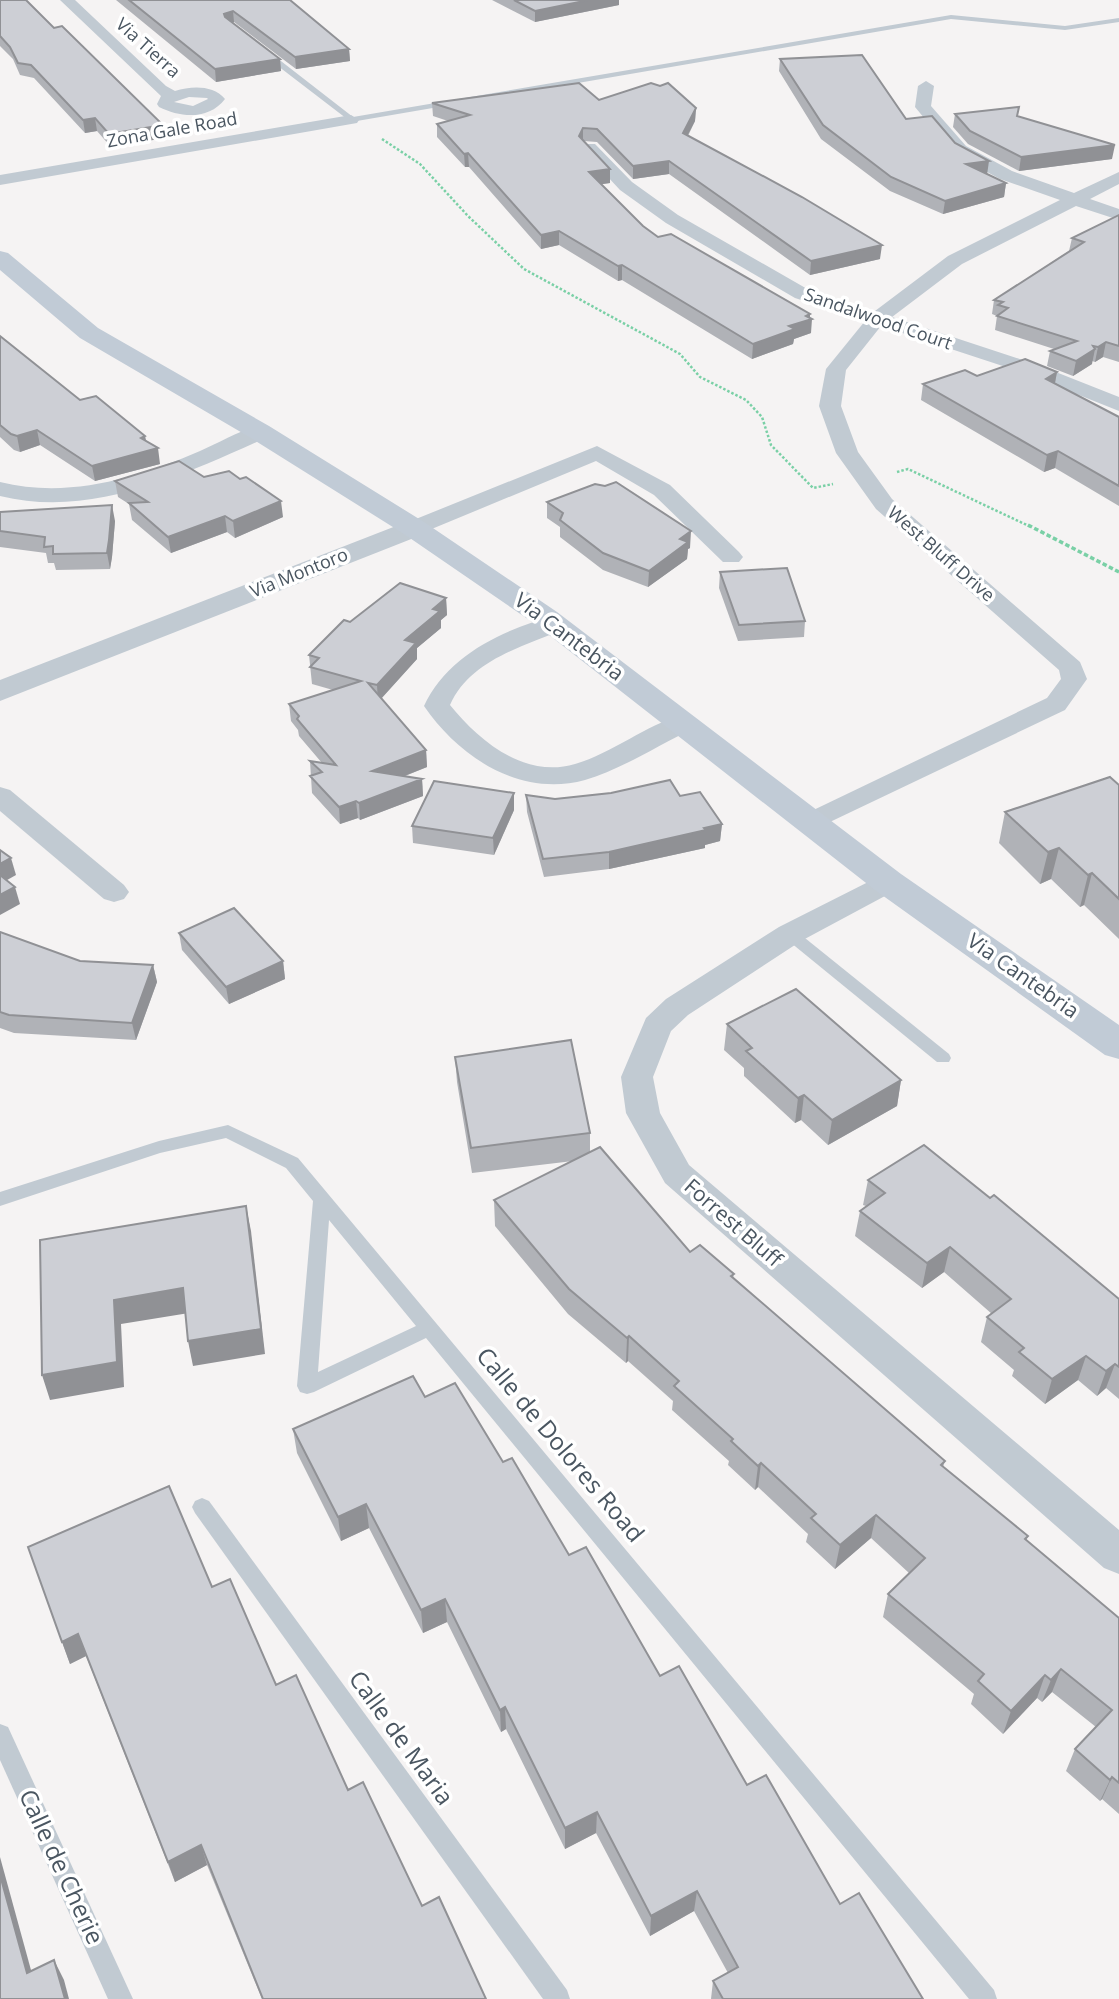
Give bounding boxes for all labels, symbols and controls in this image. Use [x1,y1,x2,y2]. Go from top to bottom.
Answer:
street label: Via Tierra [111,12,186,83]
street label: Zona Gale Road [105,106,239,152]
street label: Sandalwood Court [801,282,955,355]
street label: West Bluff Drive [883,500,1000,606]
street label: Via Montoro [246,542,351,603]
street label: Via Cantebria [509,586,630,687]
street label: Via Cantebria [962,926,1085,1024]
street label: Forrest Bluff [679,1172,790,1274]
street label: Calle de Dolores Road [470,1339,653,1549]
street label: Calle de Maria [342,1663,462,1811]
street label: Calle de Cherie [12,1784,113,1949]

